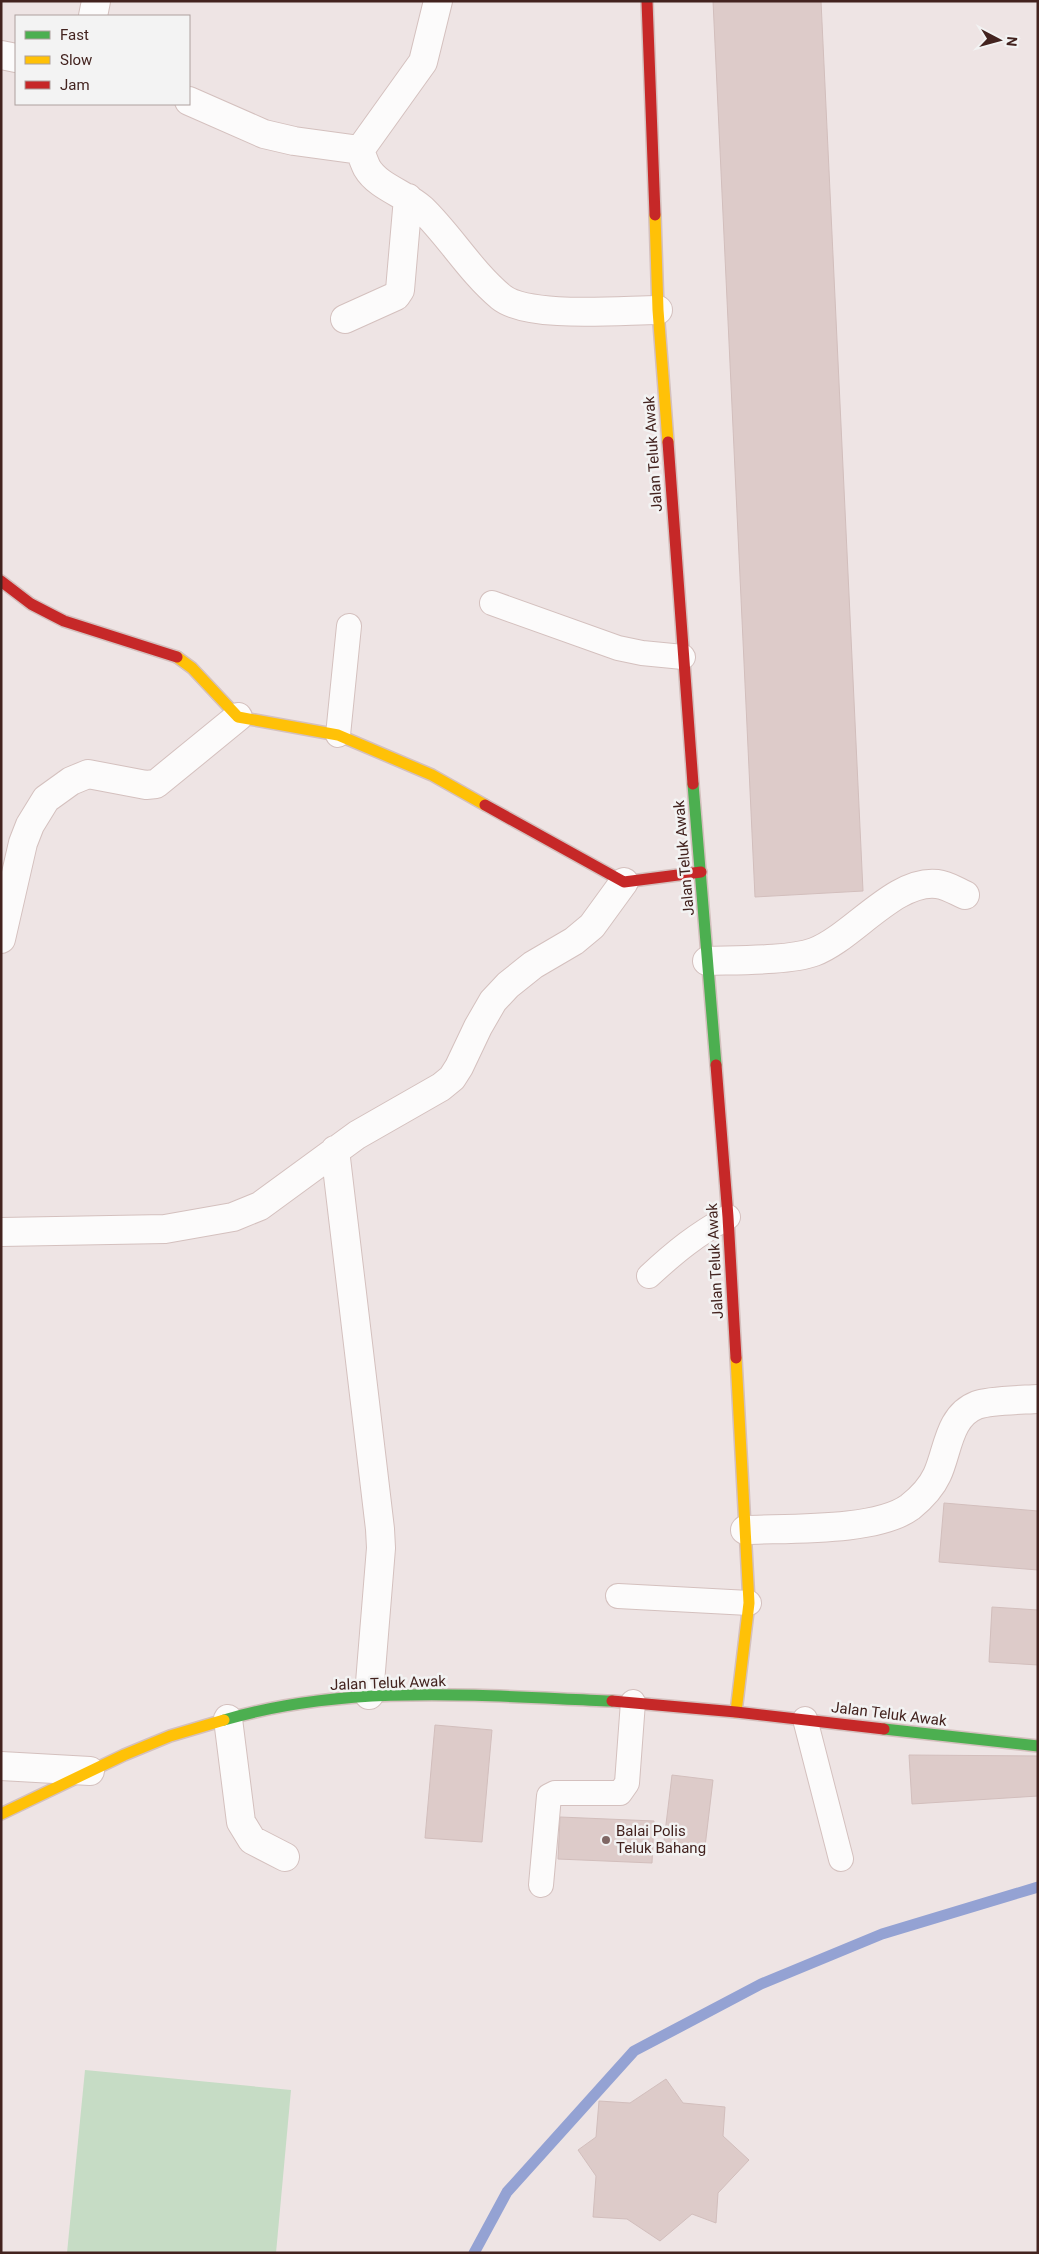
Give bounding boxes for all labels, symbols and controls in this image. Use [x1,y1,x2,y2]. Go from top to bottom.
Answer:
legend [15,15,190,105]
north arrow [974,15,1024,65]
text: Fast [60,26,89,44]
text: N [1003,36,1020,47]
text: Slow [60,51,92,69]
text: Jam [60,76,90,94]
street label: Jalan Teluk Awak [640,395,666,512]
street label: Jalan Teluk Awak [670,799,698,917]
street label: Jalan Teluk Awak [703,1202,727,1319]
street label: Jalan Teluk Awak [330,1672,447,1694]
street label: Jalan Teluk Awak [830,1698,948,1730]
place label: Balai Polis Teluk Bahang [616,1822,706,1857]
marker: Balai Polis Teluk Bahang [600,1834,612,1846]

